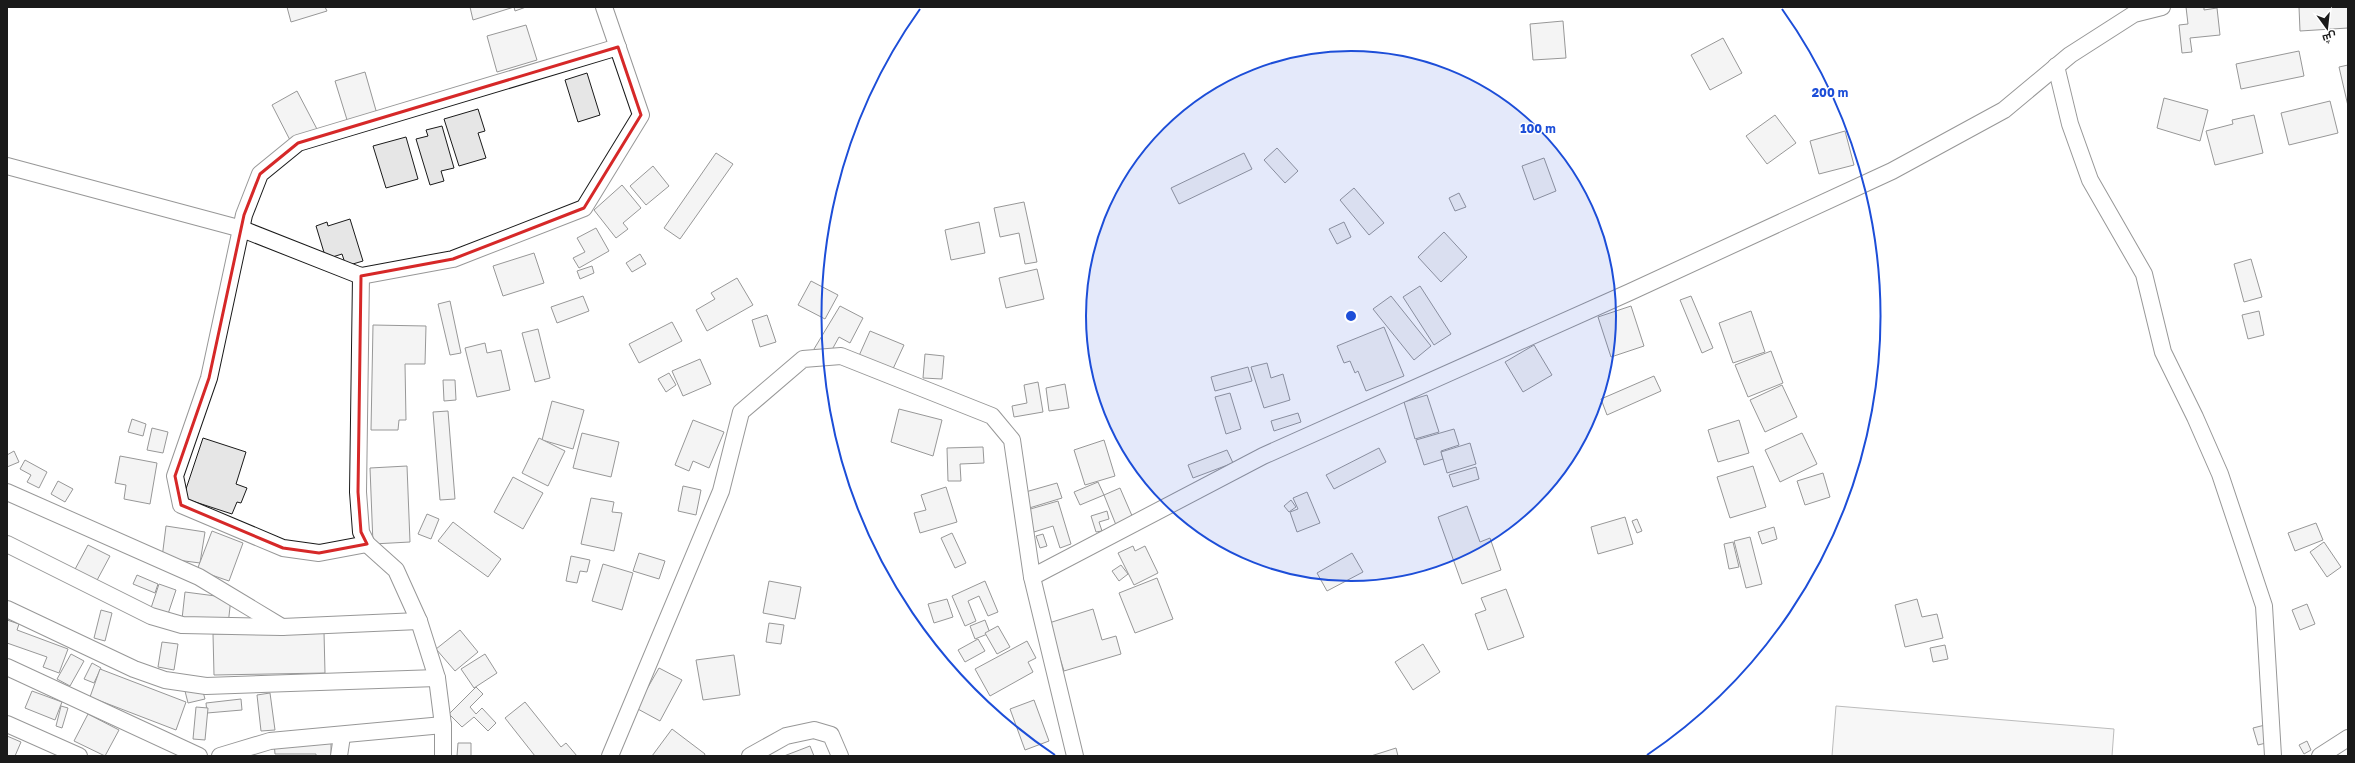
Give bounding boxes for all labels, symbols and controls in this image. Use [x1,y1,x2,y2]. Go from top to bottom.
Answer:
north arrow [2307,8,2347,48]
text: ش [2321,29,2338,46]
text: 200 m [1812,85,1848,100]
text: 100 m [1520,121,1556,136]
centre of rings [1344,309,1358,323]

